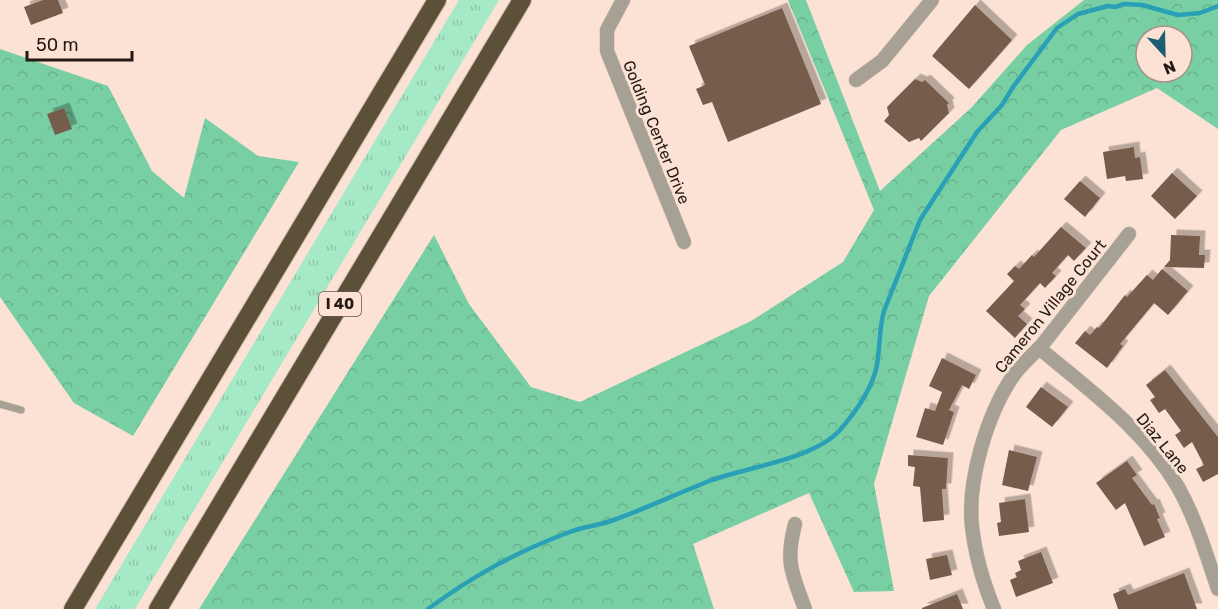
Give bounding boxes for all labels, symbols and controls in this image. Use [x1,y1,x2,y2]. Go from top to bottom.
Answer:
scale bar [27,24,132,62]
north arrow [1134,24,1194,84]
text: 50 m [36,34,79,56]
text: N [1161,56,1178,78]
street label: Golding Center Drive [619,58,694,207]
street label: Cameron Village Court [991,236,1110,377]
road number: I 40 [319,292,361,316]
street label: Diaz Lane [1132,409,1193,477]

